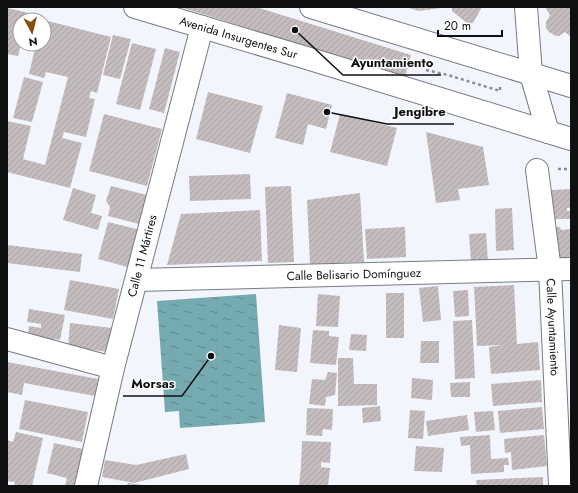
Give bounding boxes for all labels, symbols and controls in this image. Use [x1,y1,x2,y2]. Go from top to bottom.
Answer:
north arrow [12,12,52,52]
street label: Avenida Insurgentes Sur [177,12,301,64]
scale bar [438,12,502,38]
text: 20 m [444,17,471,35]
text: N [28,33,39,50]
callout: Ayuntamiento [343,50,441,75]
text: Ayuntamiento [350,53,434,72]
callout: Jengibre [387,99,454,124]
text: Jengibre [391,102,446,121]
street label: Calle 11 Mártires [123,213,162,299]
street label: Calle Belisario Domínguez [287,264,422,285]
street label: Calle Ayuntamiento [541,278,564,377]
callout: Morsas [123,371,182,396]
text: Morsas [131,374,175,393]

